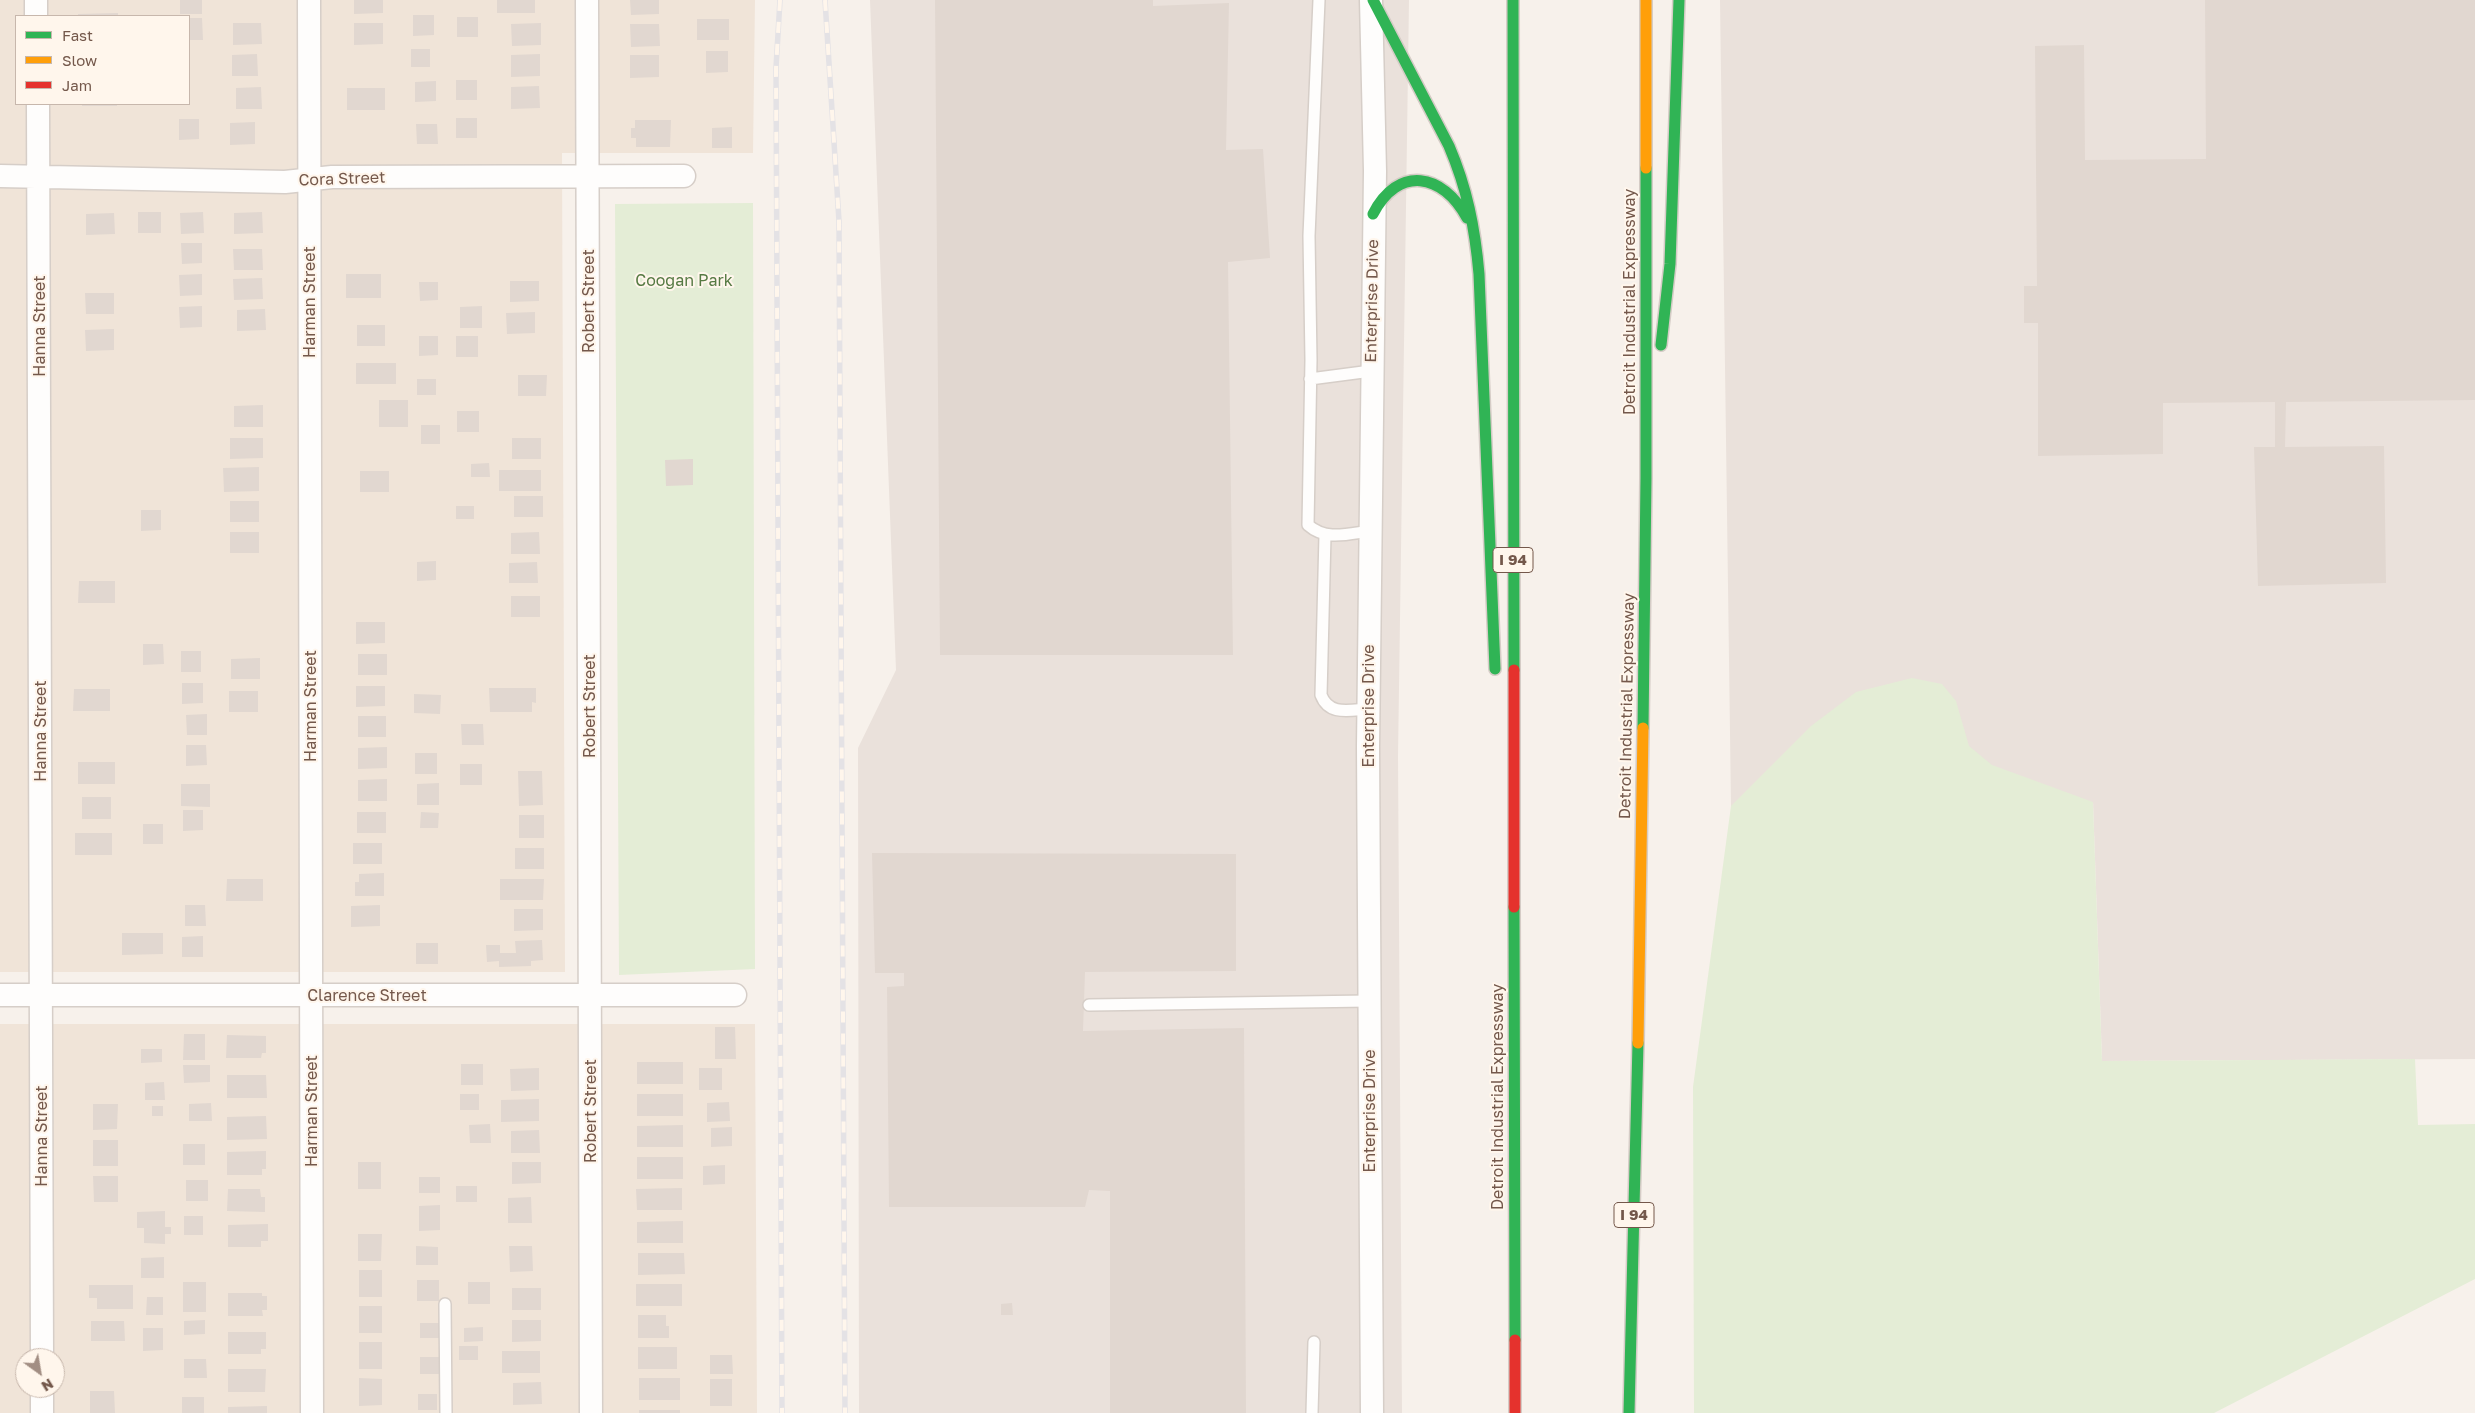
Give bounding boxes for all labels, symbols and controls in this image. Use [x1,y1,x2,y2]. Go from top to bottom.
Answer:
legend [15,15,190,105]
text: Fast [62,26,93,44]
text: Slow [62,51,97,69]
text: Jam [62,76,92,94]
street label: Cora Street [298,168,386,190]
street label: Detroit Industrial Expressway [1620,189,1640,415]
street label: Enterprise Drive [1361,239,1383,363]
street label: Harman Street [300,246,320,358]
street label: Robert Street [579,249,599,353]
park label: Coogan Park [635,271,733,291]
street label: Hanna Street [30,275,50,377]
road number: I 94 [1493,548,1533,572]
street label: Detroit Industrial Expressway [1615,593,1639,819]
street label: Enterprise Drive [1359,644,1379,768]
street label: Harman Street [301,650,321,762]
street label: Robert Street [580,654,600,758]
street label: Hanna Street [31,680,51,782]
street label: Detroit Industrial Expressway [1488,984,1508,1210]
street label: Clarence Street [307,986,427,1006]
street label: Enterprise Drive [1360,1049,1380,1173]
street label: Harman Street [302,1055,322,1167]
street label: Robert Street [581,1059,601,1163]
street label: Hanna Street [32,1085,52,1187]
road number: I 94 [1614,1202,1654,1228]
north arrow [15,1348,65,1398]
text: N [39,1375,57,1395]

